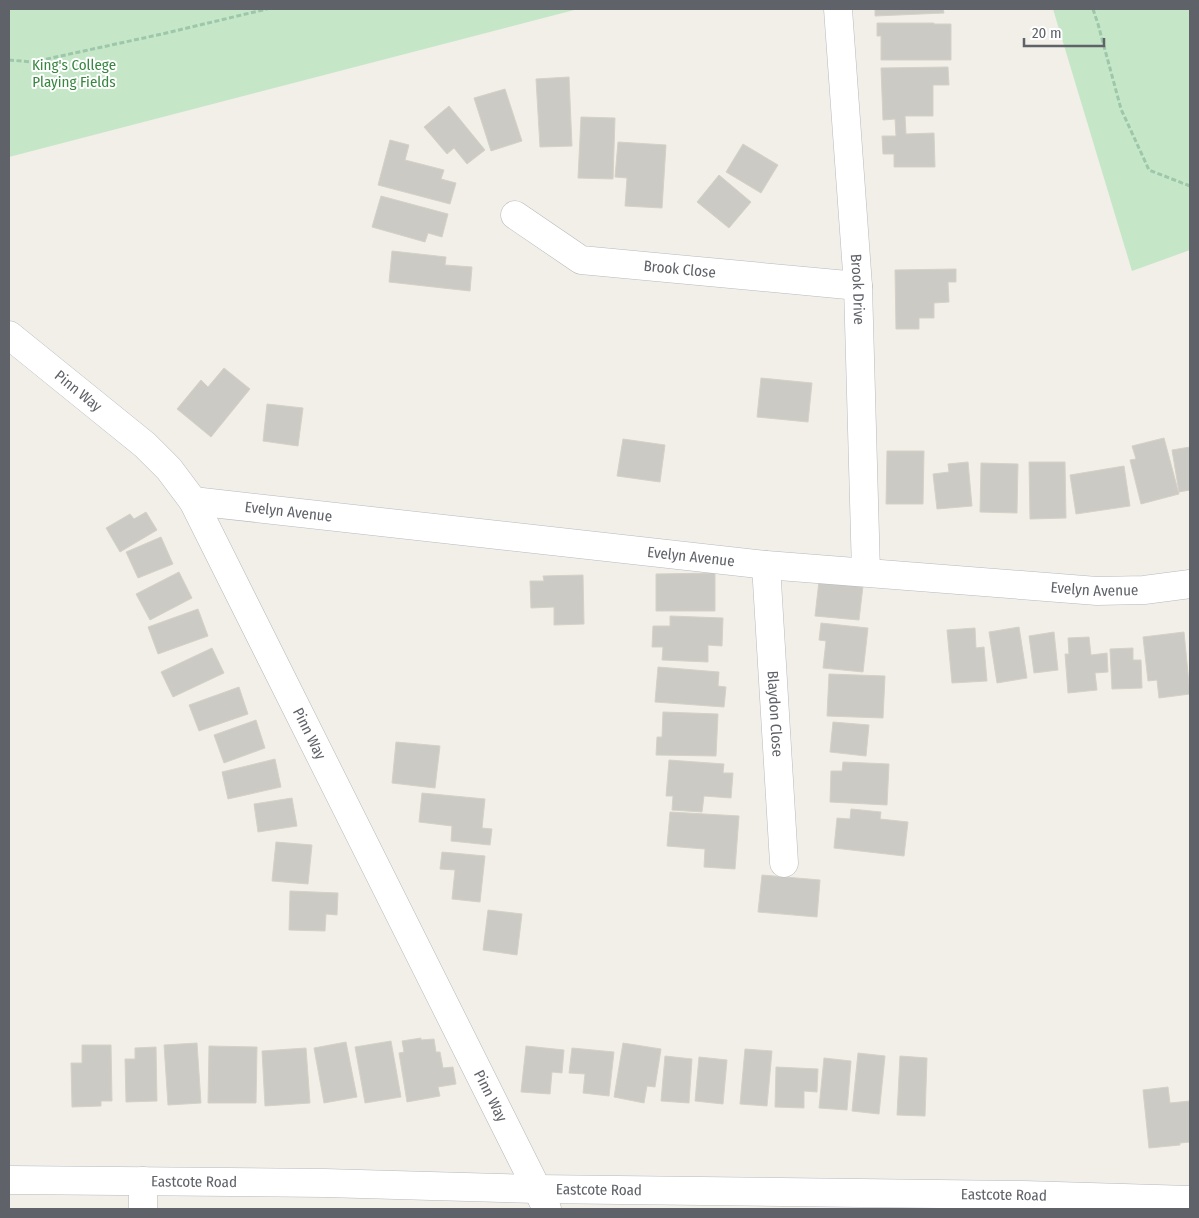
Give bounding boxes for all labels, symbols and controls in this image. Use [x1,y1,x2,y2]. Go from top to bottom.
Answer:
scale bar [1024,15,1104,47]
text: 20 m [1032,24,1062,42]
park label: King's College Playing Fields [32,56,116,91]
street label: Brook Drive [847,253,868,325]
street label: Brook Close [643,257,717,282]
street label: Pinn Way [51,366,106,416]
street label: Evelyn Avenue [244,498,333,525]
street label: Evelyn Avenue [646,543,736,570]
street label: Evelyn Avenue [1050,578,1139,600]
street label: Blaydon Close [763,670,787,757]
street label: Pinn Way [289,705,330,763]
street label: Pinn Way [470,1067,511,1125]
street label: Eastcote Road [151,1172,237,1191]
street label: Eastcote Road [556,1180,642,1199]
street label: Eastcote Road [961,1185,1047,1205]

